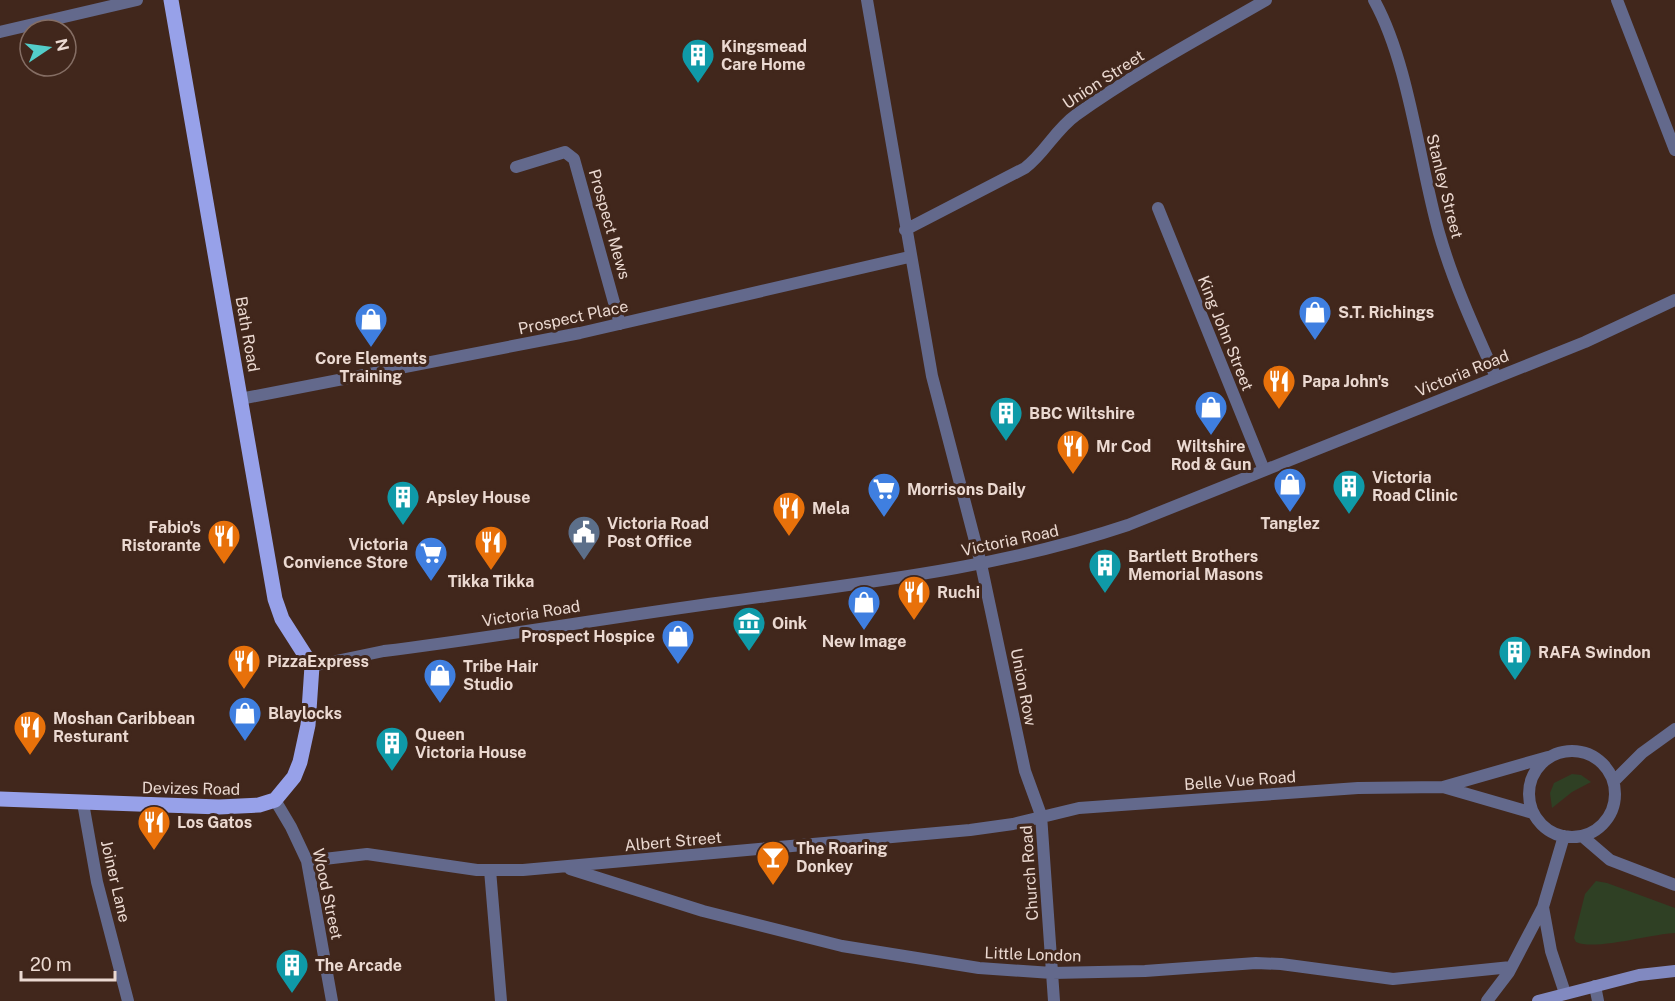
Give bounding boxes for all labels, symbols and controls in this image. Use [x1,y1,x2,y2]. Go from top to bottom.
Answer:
north arrow [18,18,78,78]
text: N [51,37,73,53]
building icon: Kingsmead Care Home [680,37,716,84]
place label: Kingsmead Care Home [721,37,807,74]
street label: Union Street [1059,46,1148,113]
street label: Stanley Street [1422,132,1467,240]
street label: Prospect Mews [585,167,634,281]
street label: King John Street [1194,273,1257,393]
shop icon: S.T. Richings [1297,294,1333,341]
street label: Bath Road [232,295,264,373]
street label: Prospect Place [516,297,630,338]
shop icon: Core Elements Training [353,301,389,348]
place label: S.T. Richings [1338,303,1434,322]
street label: Victoria Road [1413,346,1512,401]
place label: Core Elements Training [315,349,427,386]
restaurant icon: Papa John's [1261,363,1297,410]
place label: Papa John's [1302,372,1389,391]
shop icon: Wiltshire Rod & Gun [1193,389,1229,436]
building icon: BBC Wiltshire [988,395,1024,442]
place label: BBC Wiltshire [1029,404,1135,423]
restaurant icon: Mr Cod [1055,428,1091,475]
place label: Mr Cod [1096,437,1151,456]
place label: Wiltshire Rod & Gun [1171,437,1251,474]
shop icon: Tanglez [1272,466,1308,513]
building icon: Victoria Road Clinic [1331,468,1367,515]
place label: Victoria Road Clinic [1372,468,1458,505]
supermarket icon: Morrisons Daily [866,471,902,518]
building icon: Apsley House [385,479,421,526]
place label: Morrisons Daily [907,480,1026,499]
place label: Apsley House [426,488,530,507]
restaurant icon: Mela [771,490,807,537]
place label: Mela [812,499,850,518]
public building icon: Victoria Road Post Office [566,514,602,561]
place label: Victoria Road Post Office [607,514,709,551]
place label: Tanglez [1260,514,1320,533]
place label: Fabio's Ristorante [121,518,201,555]
restaurant icon: Fabio's Ristorante [206,518,242,565]
street label: Victoria Road [960,521,1060,560]
restaurant icon: Tikka Tikka [473,524,509,571]
place label: Victoria Convience Store [283,535,408,572]
supermarket icon: Victoria Convience Store [413,535,449,582]
building icon: Bartlett Brothers Memorial Masons [1087,547,1123,594]
place label: Bartlett Brothers Memorial Masons [1128,547,1263,584]
place label: Tikka Tikka [448,572,534,591]
restaurant icon: Ruchi [896,574,932,621]
place label: Ruchi [937,583,980,602]
shop icon: New Image [846,584,882,631]
street label: Victoria Road [481,596,581,631]
museum icon: Oink [731,605,767,652]
place label: Oink [772,614,807,633]
shop icon: Prospect Hospice [660,618,696,665]
place label: Prospect Hospice [521,627,655,646]
place label: New Image [822,632,906,651]
building icon: RAFA Swindon [1497,634,1533,681]
restaurant icon: PizzaExpress [226,643,262,690]
place label: RAFA Swindon [1538,643,1651,662]
street label: Union Row [1007,647,1040,728]
place label: PizzaExpress [267,652,369,671]
shop icon: Tribe Hair Studio [422,657,458,704]
place label: Tribe Hair Studio [463,657,539,694]
shop icon: Blaylocks [227,695,263,742]
place label: Blaylocks [268,704,342,723]
restaurant icon: Moshan Caribbean Resturant [12,709,48,756]
place label: Moshan Caribbean Resturant [53,709,195,746]
building icon: Queen Victoria House [374,725,410,772]
place label: Queen Victoria House [415,725,527,762]
street label: Belle Vue Road [1183,767,1297,794]
street label: Devizes Road [142,778,240,799]
restaurant icon: Los Gatos [136,804,172,851]
place label: Los Gatos [177,813,252,832]
street label: Church Road [1017,825,1042,921]
street label: Albert Street [624,828,722,855]
street label: Joiner Lane [97,838,134,924]
bar icon: The Roaring Donkey [755,839,791,886]
place label: The Roaring Donkey [796,839,888,876]
street label: Wood Street [309,847,346,941]
street label: Little London [984,943,1082,966]
scale bar [21,944,116,982]
building icon: The Arcade [274,947,310,994]
text: 20 m [30,954,72,975]
place label: The Arcade [315,956,402,975]

